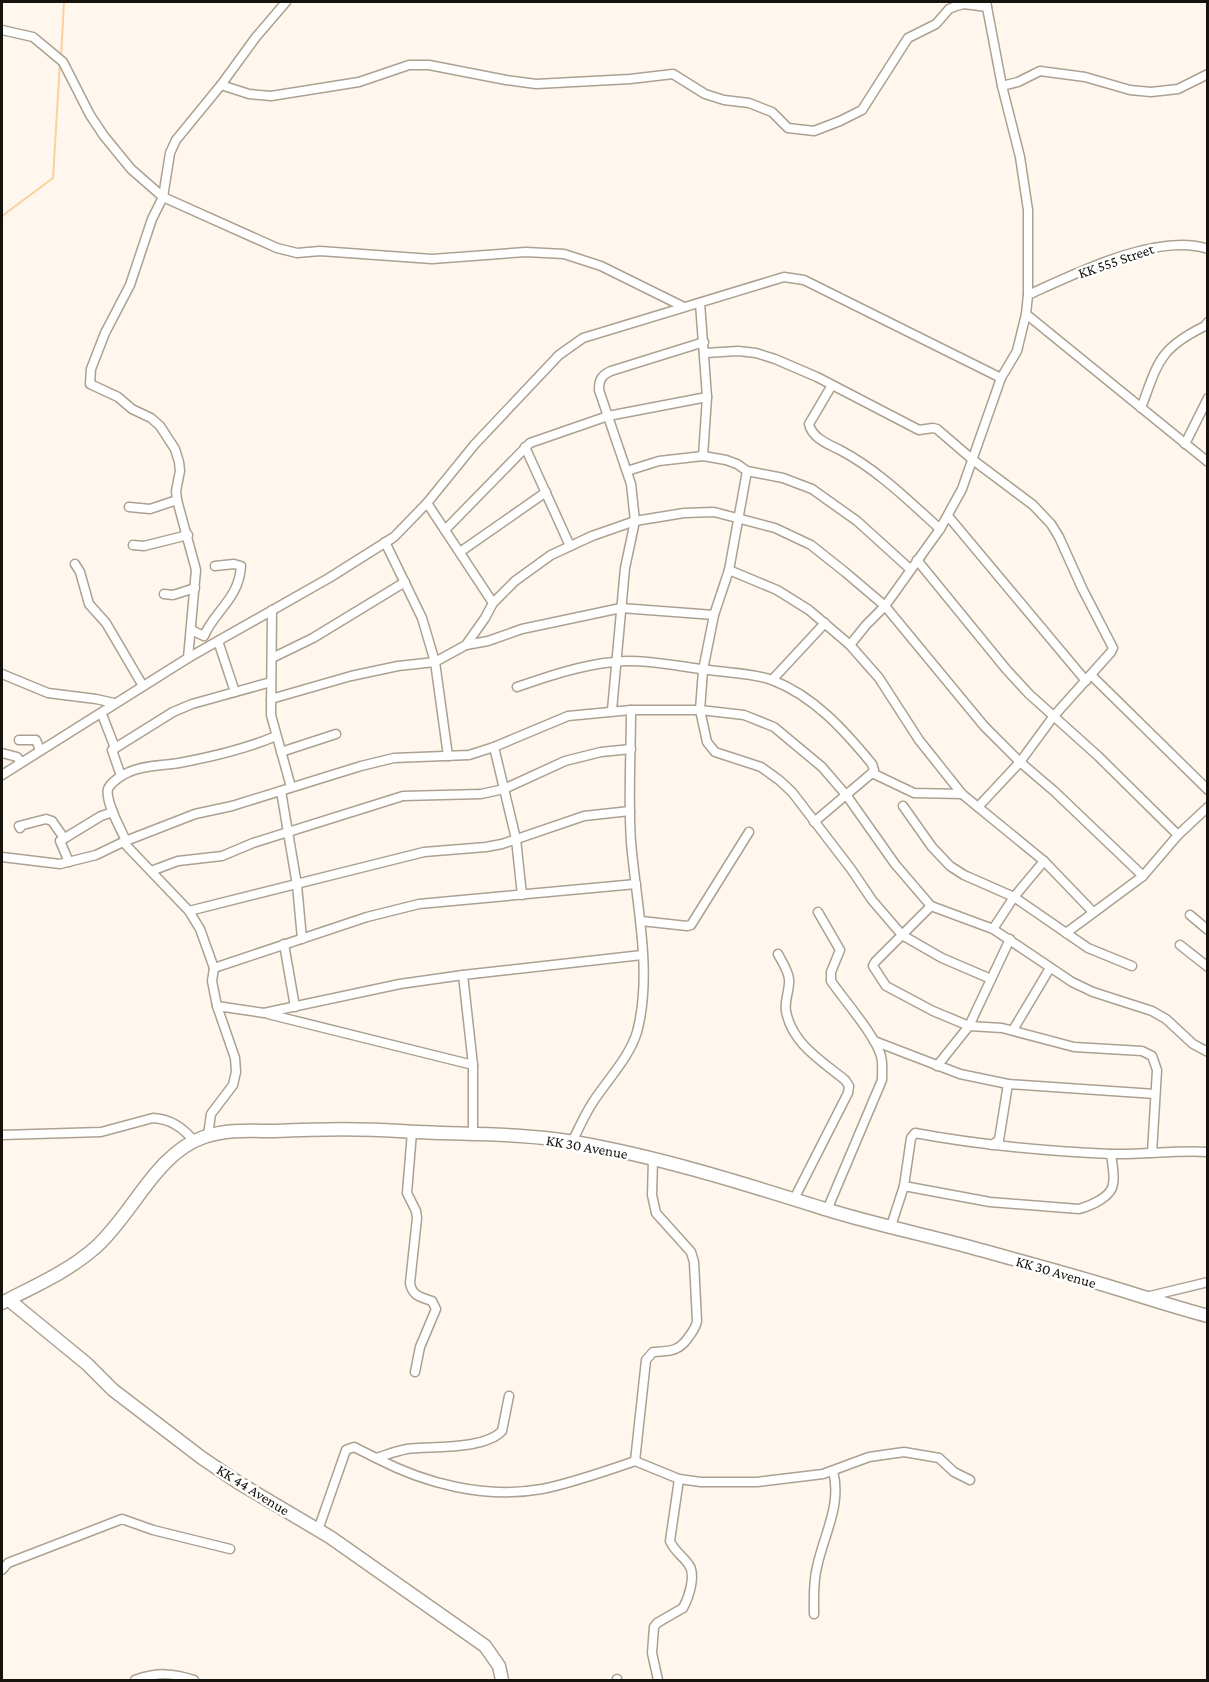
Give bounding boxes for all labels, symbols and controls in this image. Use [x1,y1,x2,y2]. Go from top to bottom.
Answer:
street label: KK 555 Street [1076,240,1157,281]
street label: KK 30 Avenue [545,1132,629,1162]
street label: KK 30 Avenue [1014,1253,1098,1291]
street label: KK 44 Avenue [214,1461,293,1519]

